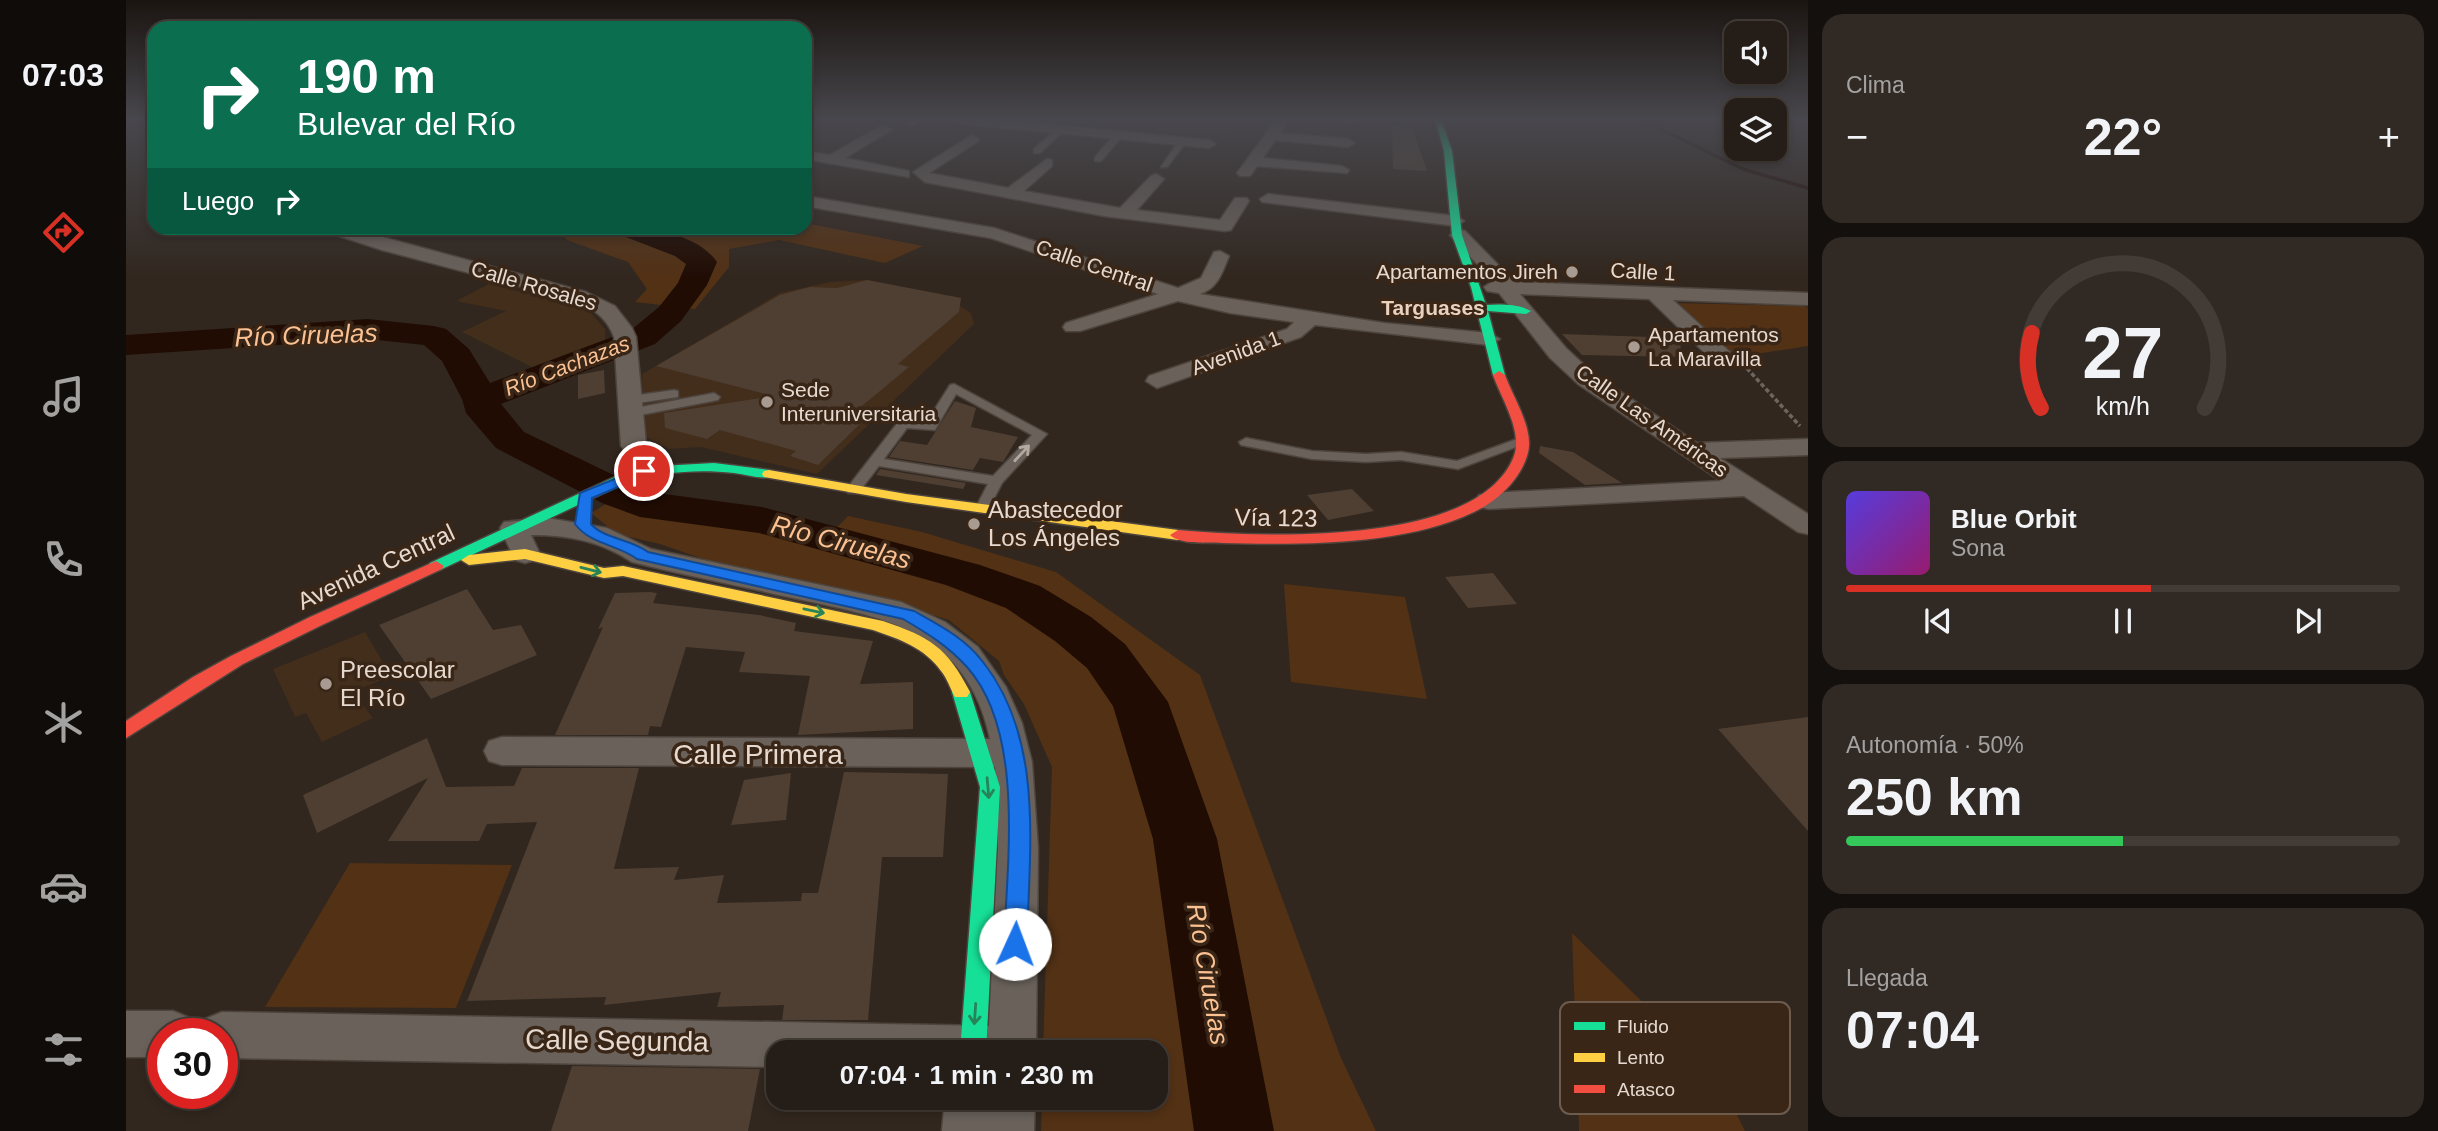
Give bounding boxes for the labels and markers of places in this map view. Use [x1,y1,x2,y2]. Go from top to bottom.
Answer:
place label: Apartamentos Jireh [1376,260,1558,283]
marker: Apartamentos Jireh [1564,264,1580,280]
place label: Apartamentos La Maravilla [1648,323,1779,370]
marker: Apartamentos La Maravilla [1626,339,1642,355]
place label: Sede Interuniversitaria [781,378,937,425]
marker: Sede Interuniversitaria [759,394,775,410]
pin [614,441,674,501]
place label: Abastecedor Los Ángeles [988,496,1123,551]
marker: Abastecedor Los Ángeles [966,516,982,532]
place label: Preescolar El Río [340,656,455,711]
marker: Preescolar El Río [318,676,334,692]

